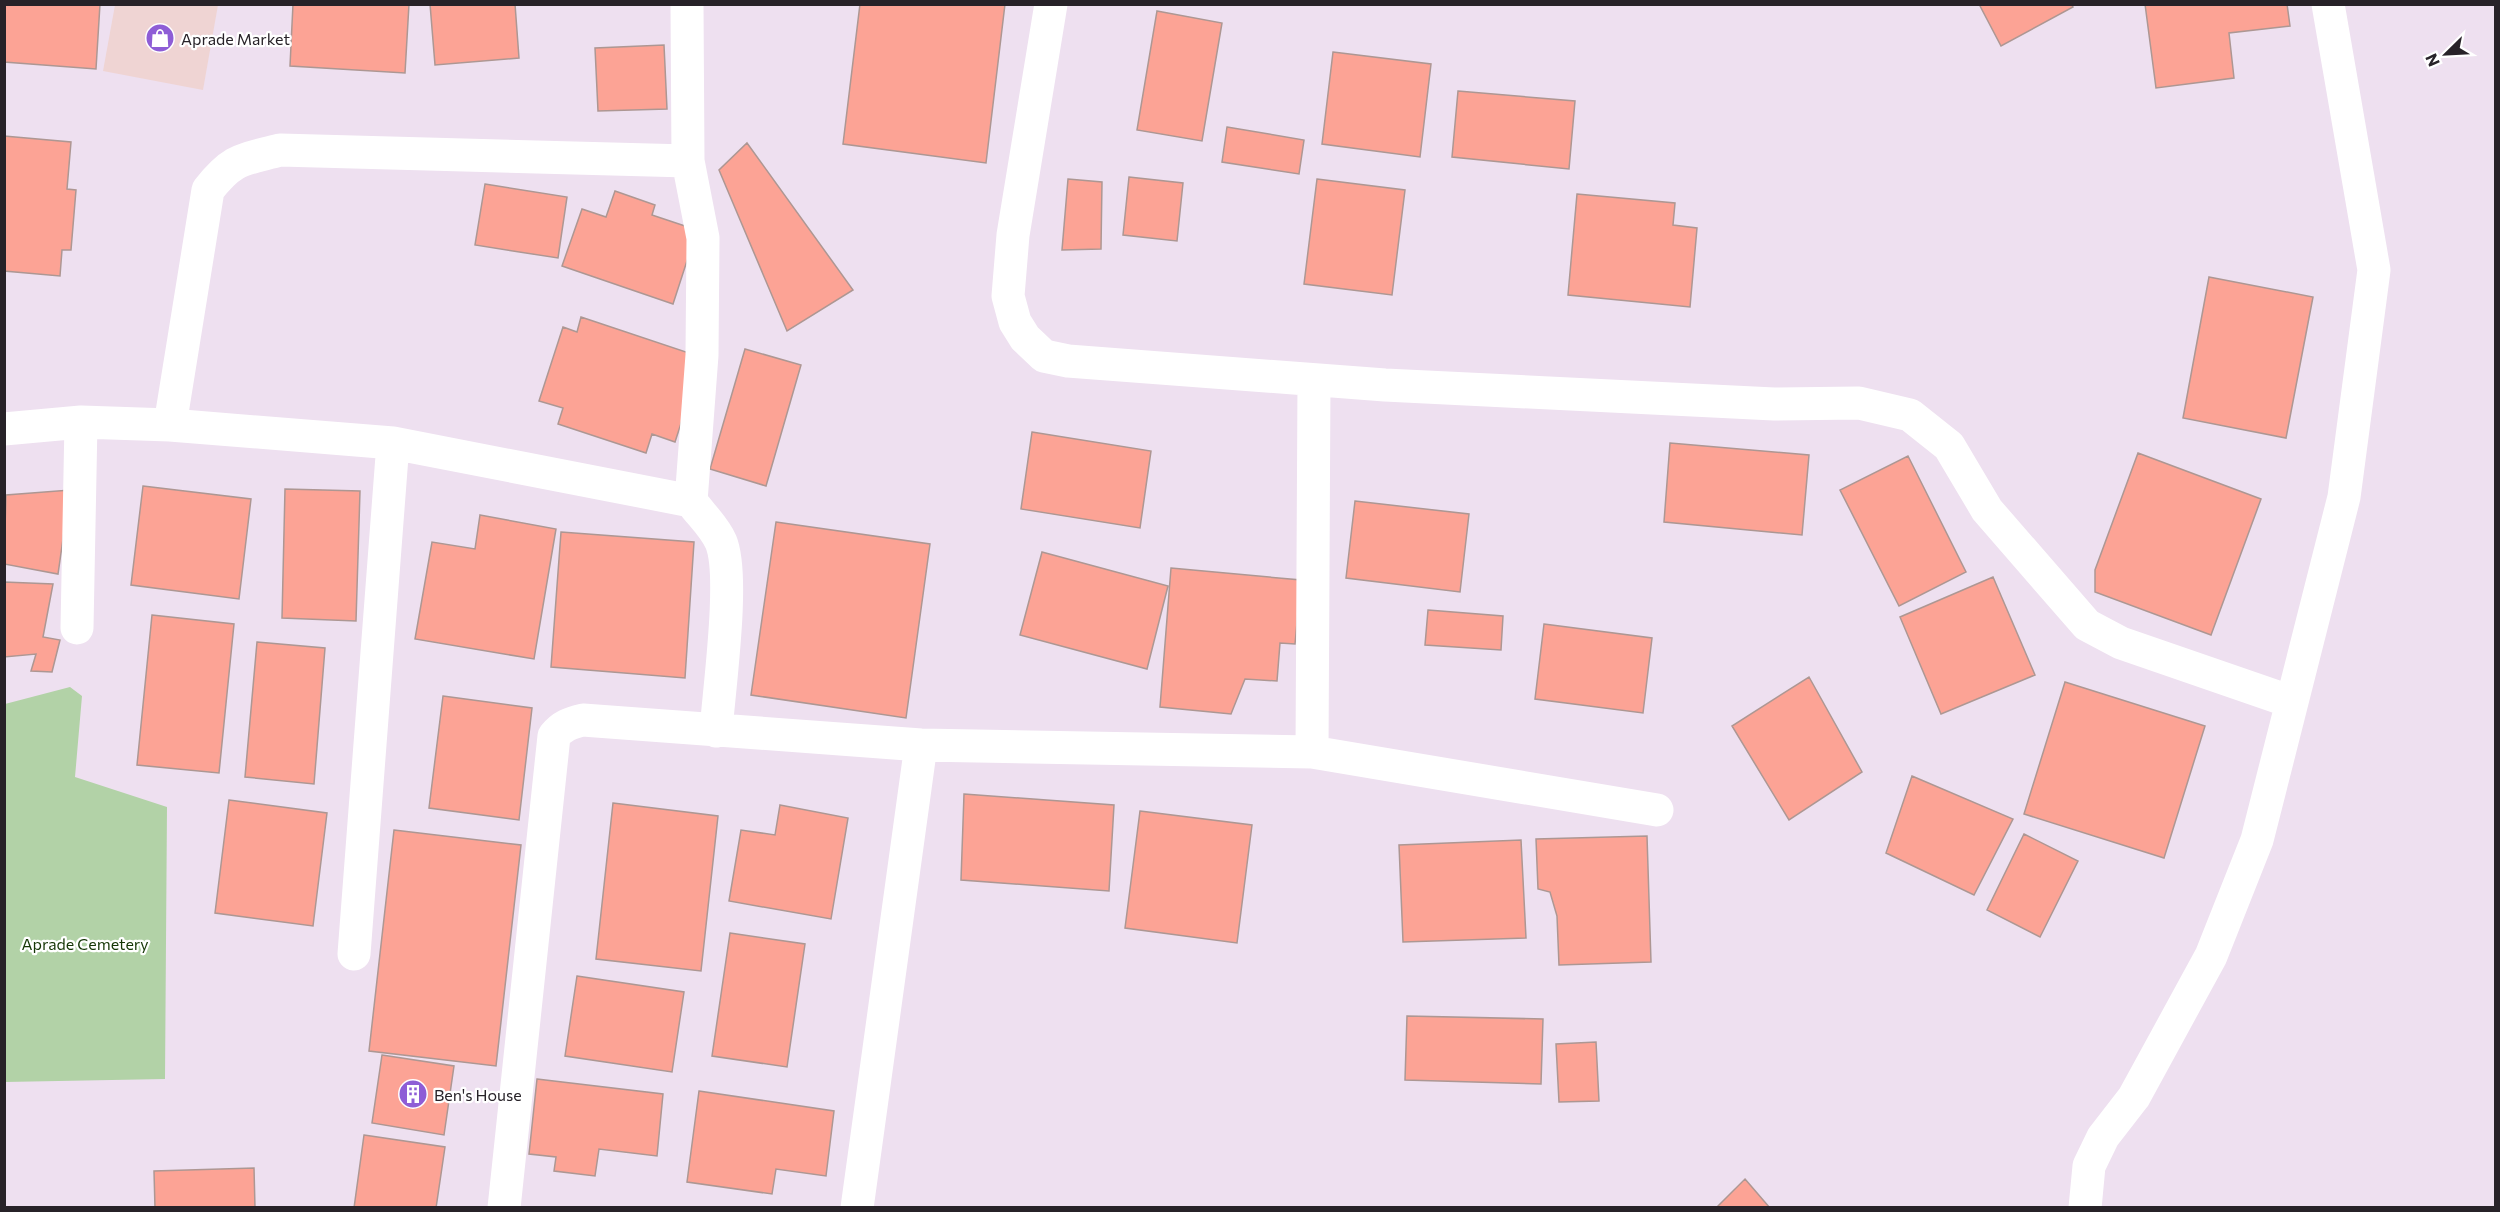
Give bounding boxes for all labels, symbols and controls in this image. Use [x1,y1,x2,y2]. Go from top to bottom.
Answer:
shop icon: Aprade Market [144,22,176,54]
north arrow [2416,24,2476,84]
place label: Aprade Market [181,29,290,48]
text: N [2421,51,2443,70]
park label: Aprade Cemetery [21,934,149,953]
building icon: Ben's House [397,1078,429,1110]
place label: Ben's House [434,1085,522,1104]

